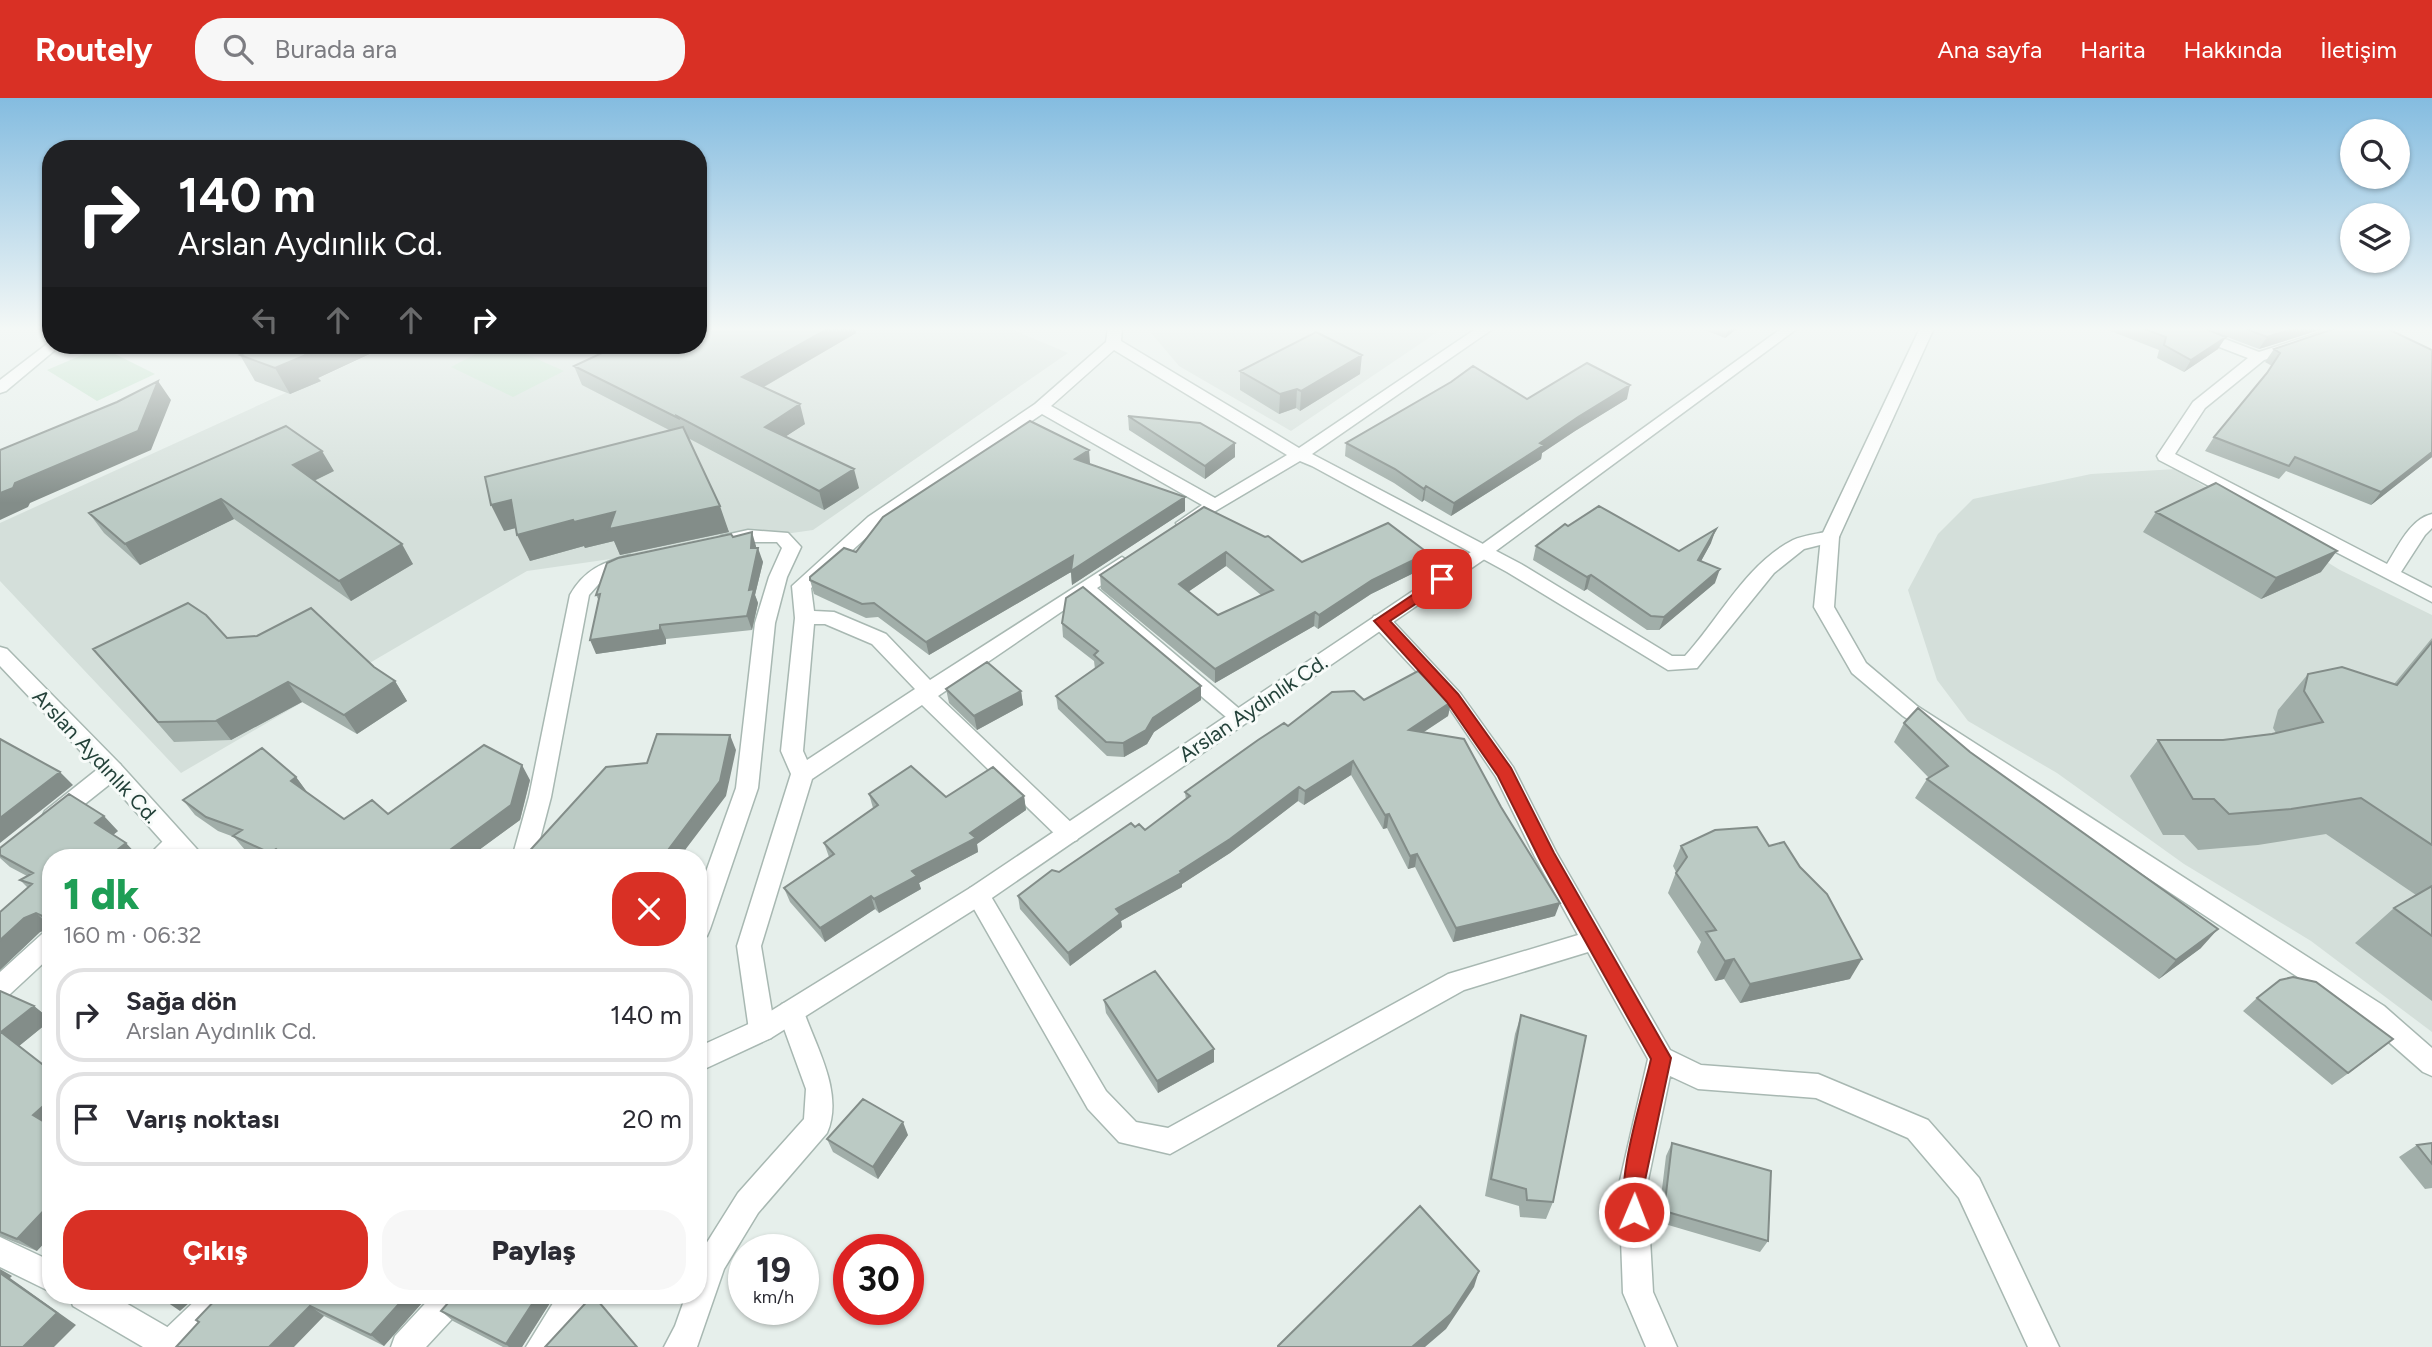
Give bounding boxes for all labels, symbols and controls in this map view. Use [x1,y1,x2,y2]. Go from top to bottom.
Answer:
search box [195,18,685,81]
text: Routely [35,30,153,69]
icon: search [219,30,257,68]
text: Burada ara [275,33,397,65]
text: Ana sayfa [1937,35,2042,64]
text: Harita [2080,35,2145,64]
text: Hakkında [2183,35,2282,64]
text: İletişim [2320,35,2397,64]
map controls [2340,119,2410,273]
button: search [2340,119,2410,189]
text: 140 m [178,165,316,224]
icon: right [63,168,154,259]
button: layers [2340,203,2410,273]
text: Arslan Aydınlık Cd. [178,225,443,263]
icon: left [246,301,284,339]
icon: ahead [319,301,357,339]
icon: ahead [392,301,430,339]
icon: right [465,301,503,339]
pin [1412,549,1472,609]
icon: arrive [1423,560,1461,598]
street label: Arslan Aydınlık Cd. [1174,649,1332,767]
street label: Arslan Aydınlık Cd. [28,684,164,828]
text: 1 dk [63,869,140,920]
button: close [612,872,686,946]
text: 160 m · 06:32 [63,921,202,949]
text: Sağa dön [126,985,237,1017]
icon: right [67,996,105,1034]
text: 140 m [610,999,682,1031]
text: Arslan Aydınlık Cd. [126,1017,316,1045]
icon: arrive [67,1100,105,1138]
text: Varış noktası [126,1103,280,1135]
text: 20 m [622,1103,682,1135]
position arrow [1597,1175,1671,1249]
button: Çıkış [63,1210,368,1290]
button: Paylaş [382,1210,686,1290]
speed limit sign: 30 [833,1234,924,1325]
text: 19 [756,1249,791,1291]
text: km/h [753,1286,794,1308]

